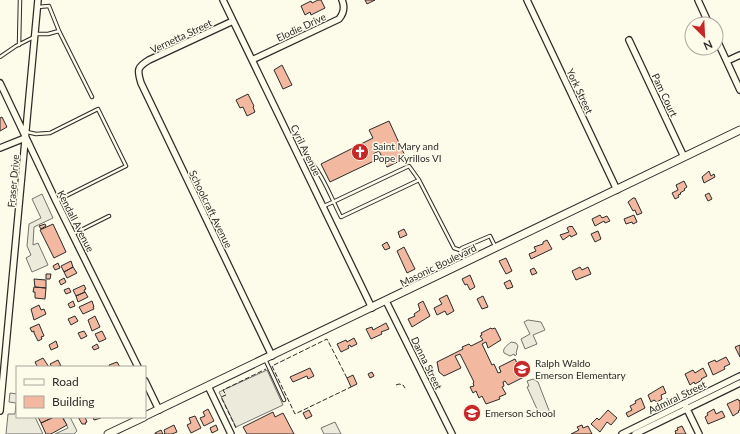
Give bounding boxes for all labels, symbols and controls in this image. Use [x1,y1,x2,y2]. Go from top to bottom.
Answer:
street label: Elodie Drive [274,10,328,44]
street label: Vernetta Street [148,16,214,55]
north arrow [684,16,724,56]
text: N [702,38,715,53]
street label: York Street [564,67,596,116]
street label: Pam Court [650,71,680,119]
street label: Cyril Avenue [288,122,324,178]
place label: Saint Mary and Pope Kyrillos VI [373,140,442,164]
church icon: Saint Mary and Pope Kyrillos VI [350,142,370,162]
street label: Fraser Drive [5,154,21,208]
street label: Schoolcraft Avenue [187,168,235,250]
street label: Kendall Avenue [55,188,97,254]
street label: Masonic Boulevard [398,241,478,289]
street label: Danna Street [409,335,445,392]
place label: Ralph Waldo Emerson Elementary [535,357,626,381]
school or university icon: Ralph Waldo Emerson Elementary [512,359,532,379]
legend [16,366,146,418]
text: Road [52,374,79,389]
street label: Admiral Street [646,378,708,416]
text: Building [52,394,95,409]
school or university icon: Emerson School [462,403,482,423]
place label: Emerson School [485,407,555,419]

